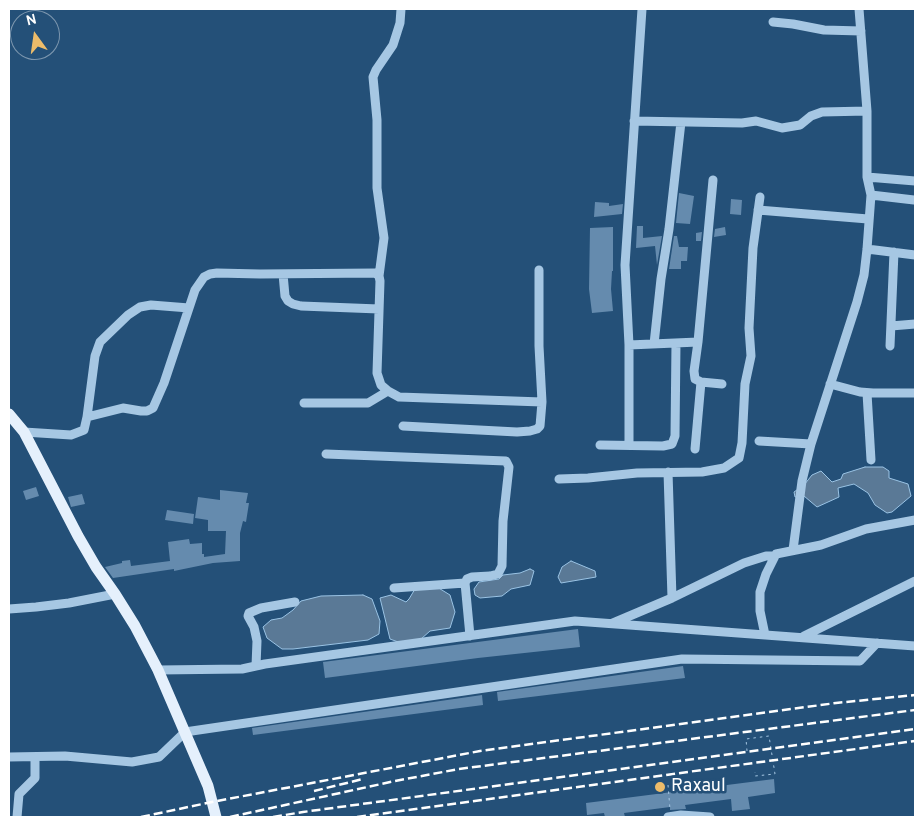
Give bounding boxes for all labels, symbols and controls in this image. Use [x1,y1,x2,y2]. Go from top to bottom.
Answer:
north arrow [10,10,60,60]
text: N [25,11,38,30]
place label: Raxaul [671,776,726,798]
marker: Raxaul [653,780,667,794]

